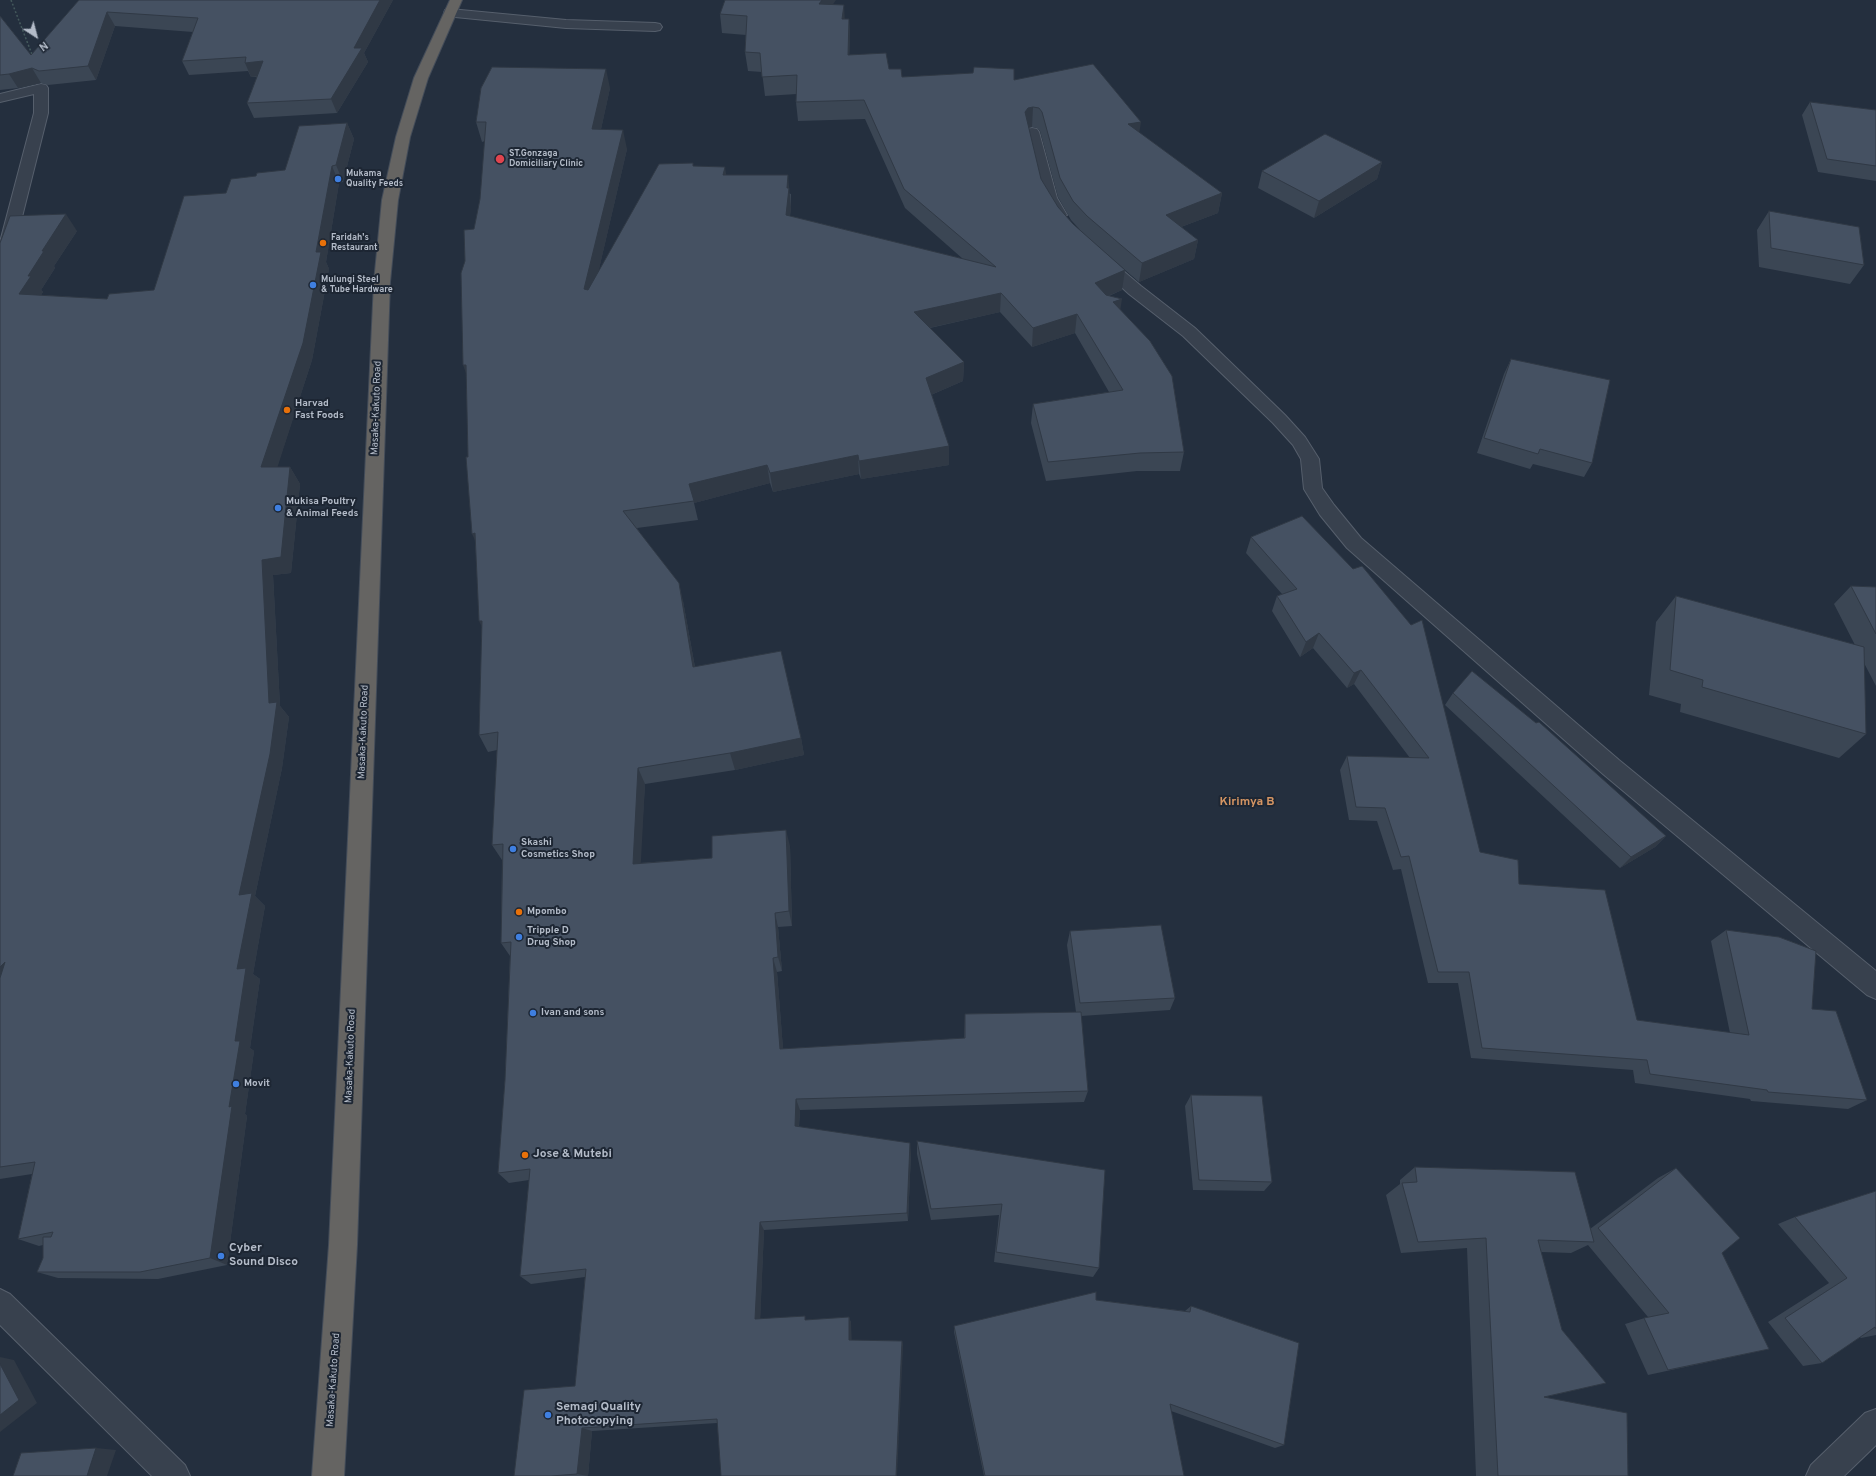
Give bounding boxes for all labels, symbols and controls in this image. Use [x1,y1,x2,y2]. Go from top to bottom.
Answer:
north arrow [16,16,56,56]
text: N [36,38,50,54]
place label: ST.Gonzaga Domiciliary Clinic [509,149,583,170]
marker: ST.Gonzaga Domiciliary Clinic [494,153,506,165]
place label: Mukama Quality Feeds [346,169,403,190]
marker: Mukama Quality Feeds [333,174,343,184]
place label: Faridah's Restaurant [331,233,377,254]
marker: Faridah's Restaurant [318,238,328,248]
place label: Mulungi Steel & Tube Hardware [321,275,393,296]
marker: Mulungi Steel & Tube Hardware [308,280,318,290]
street label: Masaka-Kakuto Road [369,361,385,455]
place label: Harvad Fast Foods [295,398,344,422]
marker: Harvad Fast Foods [282,405,292,415]
place label: Mukisa Poultry & Animal Feeds [286,496,358,520]
marker: Mukisa Poultry & Animal Feeds [273,503,283,513]
street label: Masaka-Kakuto Road [356,685,372,779]
district label: Kirimya B [1219,796,1275,810]
place label: Skashi Cosmetics Shop [521,837,595,860]
marker: Skashi Cosmetics Shop [508,844,518,854]
place label: Mpombo [527,906,567,918]
marker: Mpombo [514,907,524,917]
place label: Tripple D Drug Shop [527,925,576,948]
marker: Tripple D Drug Shop [514,932,524,942]
place label: Ivan and sons [541,1007,604,1019]
marker: Ivan and sons [528,1008,538,1018]
street label: Masaka-Kakuto Road [343,1009,359,1103]
place label: Movit [244,1078,270,1090]
marker: Movit [231,1079,241,1089]
place label: Jose & Mutebi [533,1148,612,1162]
marker: Jose & Mutebi [520,1150,530,1160]
place label: Cyber Sound Disco [229,1242,298,1270]
marker: Cyber Sound Disco [216,1251,226,1261]
street label: Masaka-Kakuto Road [325,1333,343,1427]
place label: Semagi Quality Photocopying [556,1401,641,1429]
marker: Semagi Quality Photocopying [543,1410,553,1420]

